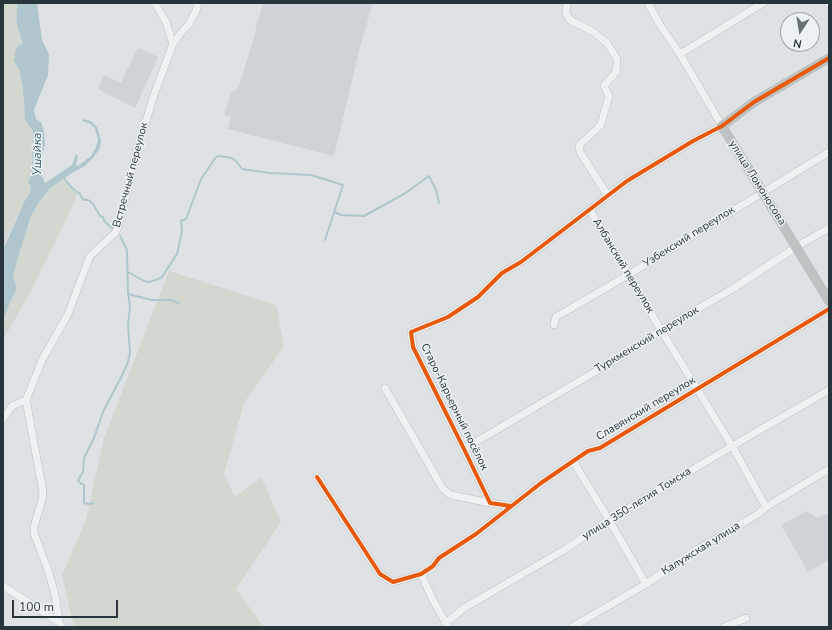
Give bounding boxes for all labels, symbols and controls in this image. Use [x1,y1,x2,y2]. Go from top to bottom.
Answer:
north arrow [780,12,820,52]
text: N [792,35,803,51]
street label: Встречный переулок [111,121,151,229]
water label: Ушайка [31,133,45,175]
street label: улица Ломоносова [726,138,788,228]
street label: Узбекский переулок [641,203,737,271]
street label: Албанский переулок [589,216,657,316]
street label: Туркменский переулок [593,304,701,376]
street label: Старо-Карьерный посёлок [417,341,491,473]
street label: Славянский переулок [594,374,698,444]
street label: улица 350-летия Томска [580,465,694,543]
street label: Калужская улица [659,520,743,578]
scale bar [14,592,120,618]
text: 100 m [19,599,54,615]

